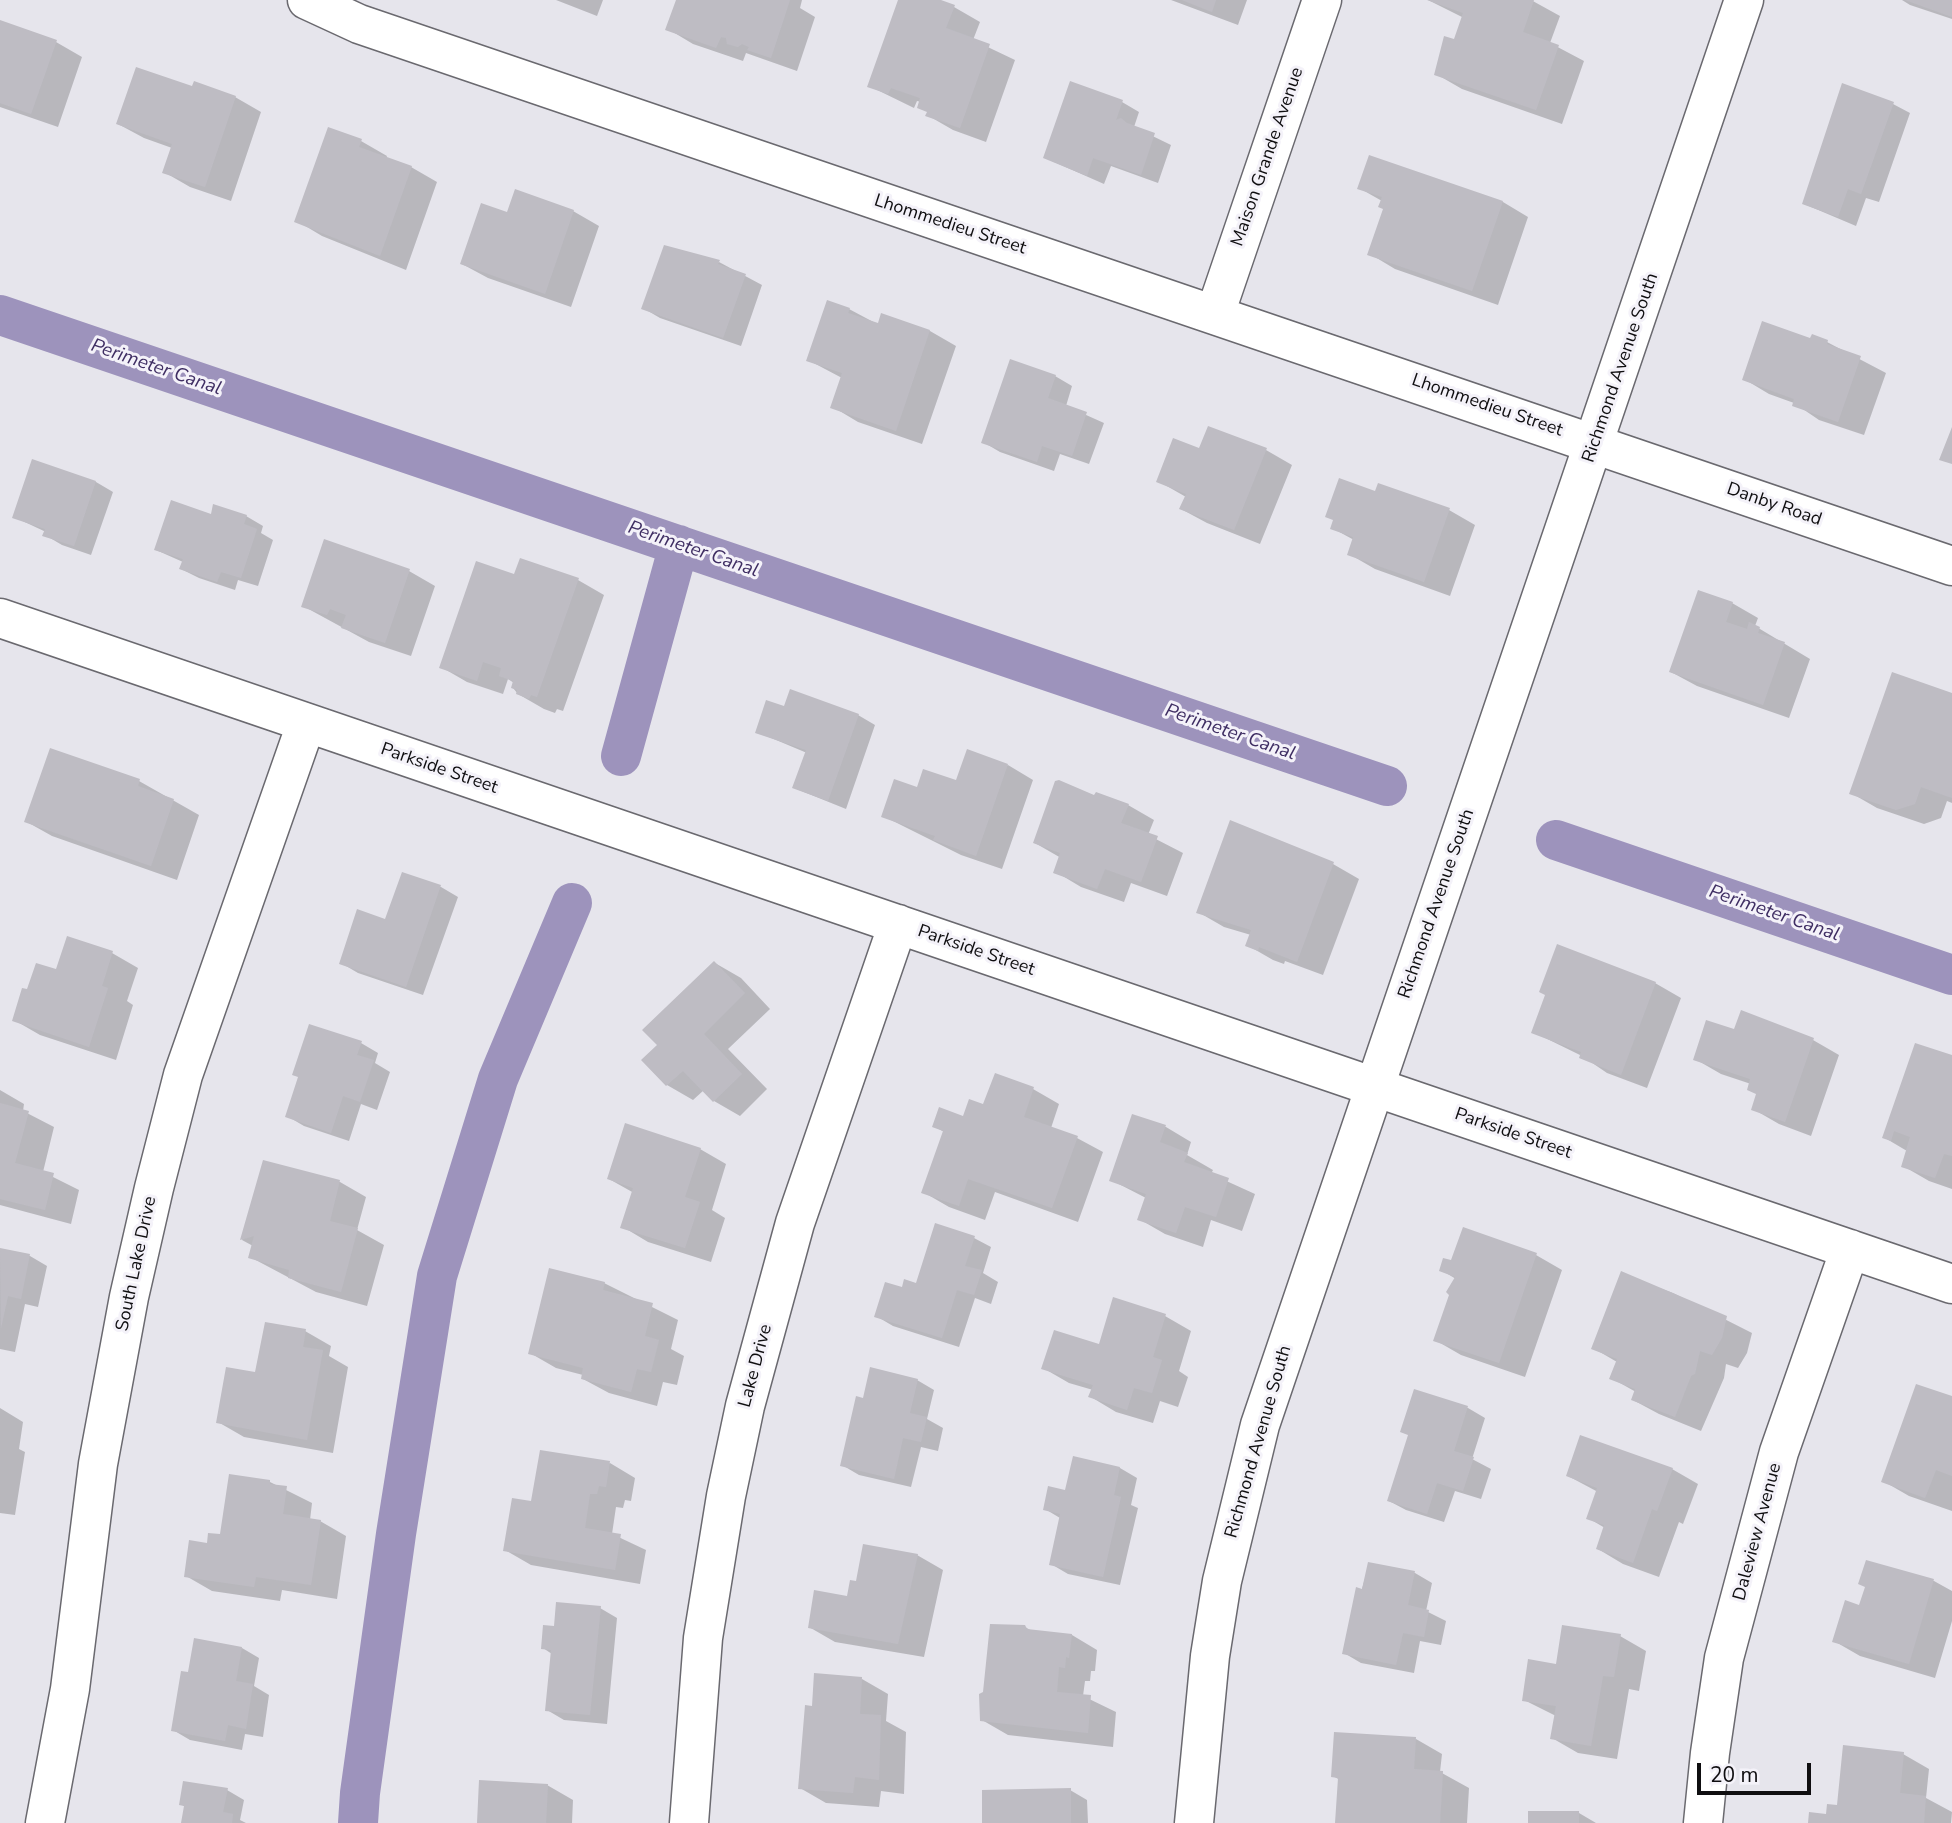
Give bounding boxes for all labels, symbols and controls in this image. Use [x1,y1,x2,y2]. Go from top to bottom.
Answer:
street label: Maison Grande Avenue [1227,65,1309,249]
street label: Lhommedieu Street [871,190,1029,260]
street label: Richmond Avenue South [1578,270,1664,466]
water label: Perimeter Canal [88,335,224,401]
street label: Lhommedieu Street [1409,370,1565,442]
street label: Danby Road [1724,479,1824,531]
water label: Perimeter Canal [625,517,761,583]
water label: Perimeter Canal [1162,700,1298,766]
street label: Parkside Street [378,739,500,799]
street label: Richmond Avenue South [1394,806,1480,1002]
water label: Perimeter Canal [1706,881,1842,947]
street label: Parkside Street [915,921,1037,981]
street label: Parkside Street [1452,1104,1574,1164]
street label: South Lake Drive [112,1195,162,1333]
street label: Lake Drive [735,1322,777,1410]
street label: Richmond Avenue South [1221,1343,1297,1541]
street label: Daleview Avenue [1729,1461,1787,1603]
scale bar [1700,1750,1814,1794]
text: 20 m [1710,1761,1759,1789]

